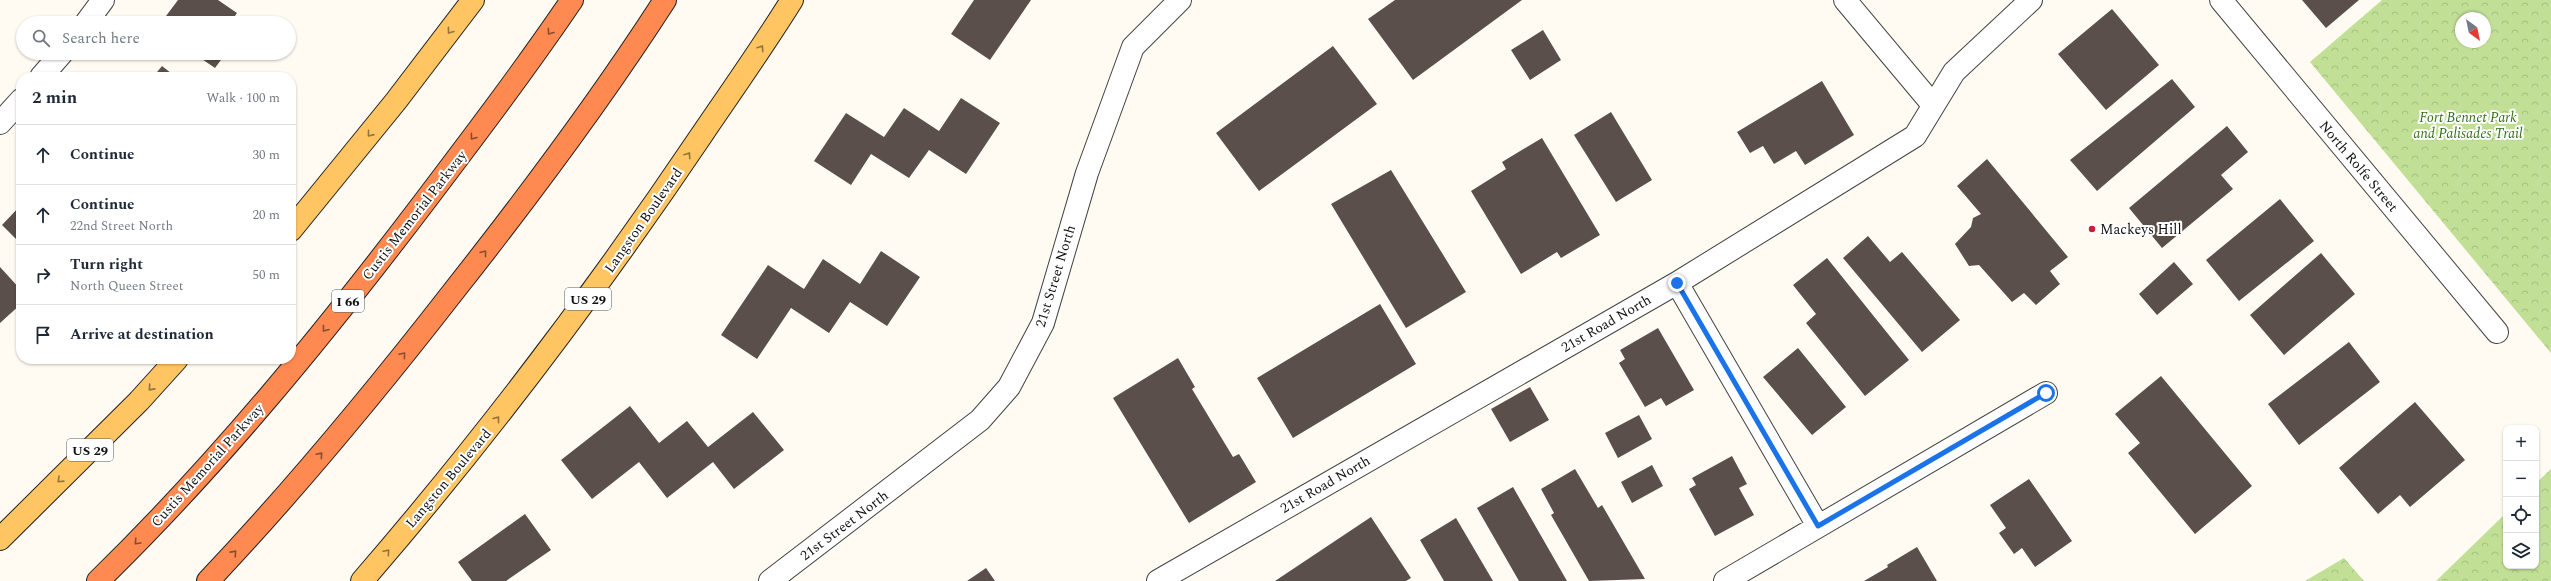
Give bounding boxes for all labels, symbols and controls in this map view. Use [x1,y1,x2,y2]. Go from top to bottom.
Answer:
north arrow [2455,12,2491,48]
search box [16,16,296,60]
icon: search [30,27,52,49]
text: Search here [62,27,140,50]
one-way arrow [447,27,454,34]
one-way arrow [547,28,554,35]
one-way arrow [756,45,763,52]
text: 2 min [32,85,77,111]
text: Walk · 100 m [206,88,280,108]
park label: Fort Bennet Park and Palisades Trail [2413,107,2523,144]
street label: North Rolfe Street [2314,116,2403,217]
one-way arrow [367,129,374,137]
one-way arrow [471,133,478,140]
text: Continue [70,143,135,166]
icon: ahead [32,144,54,166]
text: 30 m [253,145,280,165]
street label: Custis Memorial Parkway [357,145,473,285]
one-way arrow [683,153,690,160]
street label: Langston Boulevard [599,163,688,277]
text: Continue [70,193,135,216]
icon: ahead [32,204,54,226]
text: 20 m [253,205,280,225]
text: 22nd Street North [70,216,173,236]
place label: Mackeys Hill [2100,219,2182,240]
street label: 21st Street North [1030,222,1081,330]
marker: Mackeys Hill [2087,224,2097,234]
one-way arrow [479,251,486,258]
text: Turn right [70,253,143,276]
icon: right [32,264,54,286]
text: 50 m [253,265,280,285]
route end [1668,274,1686,292]
text: North Queen Street [70,276,183,296]
road number: US 29 [565,288,611,310]
street label: 21st Road North [1557,289,1655,358]
road number: I 66 [332,290,364,312]
text: Arrive at destination [70,323,214,346]
icon: arrive [32,324,54,346]
one-way arrow [323,324,330,331]
one-way arrow [399,352,406,360]
one-way arrow [148,383,156,391]
route start [2037,384,2055,402]
street label: Custis Memorial Parkway [146,398,270,532]
one-way arrow [492,416,499,423]
street label: Langston Boulevard [400,424,496,533]
map controls [2503,425,2539,569]
button: + [2503,425,2539,461]
road number: US 29 [67,439,113,461]
street label: 21st Road North [1276,450,1374,519]
one-way arrow [316,452,323,460]
button: − [2503,461,2539,497]
one-way arrow [57,476,65,483]
street label: 21st Street North [796,485,893,566]
button: locate [2503,497,2539,533]
button: layers [2503,533,2539,569]
one-way arrow [135,537,142,544]
one-way arrow [382,549,389,556]
one-way arrow [230,550,237,557]

